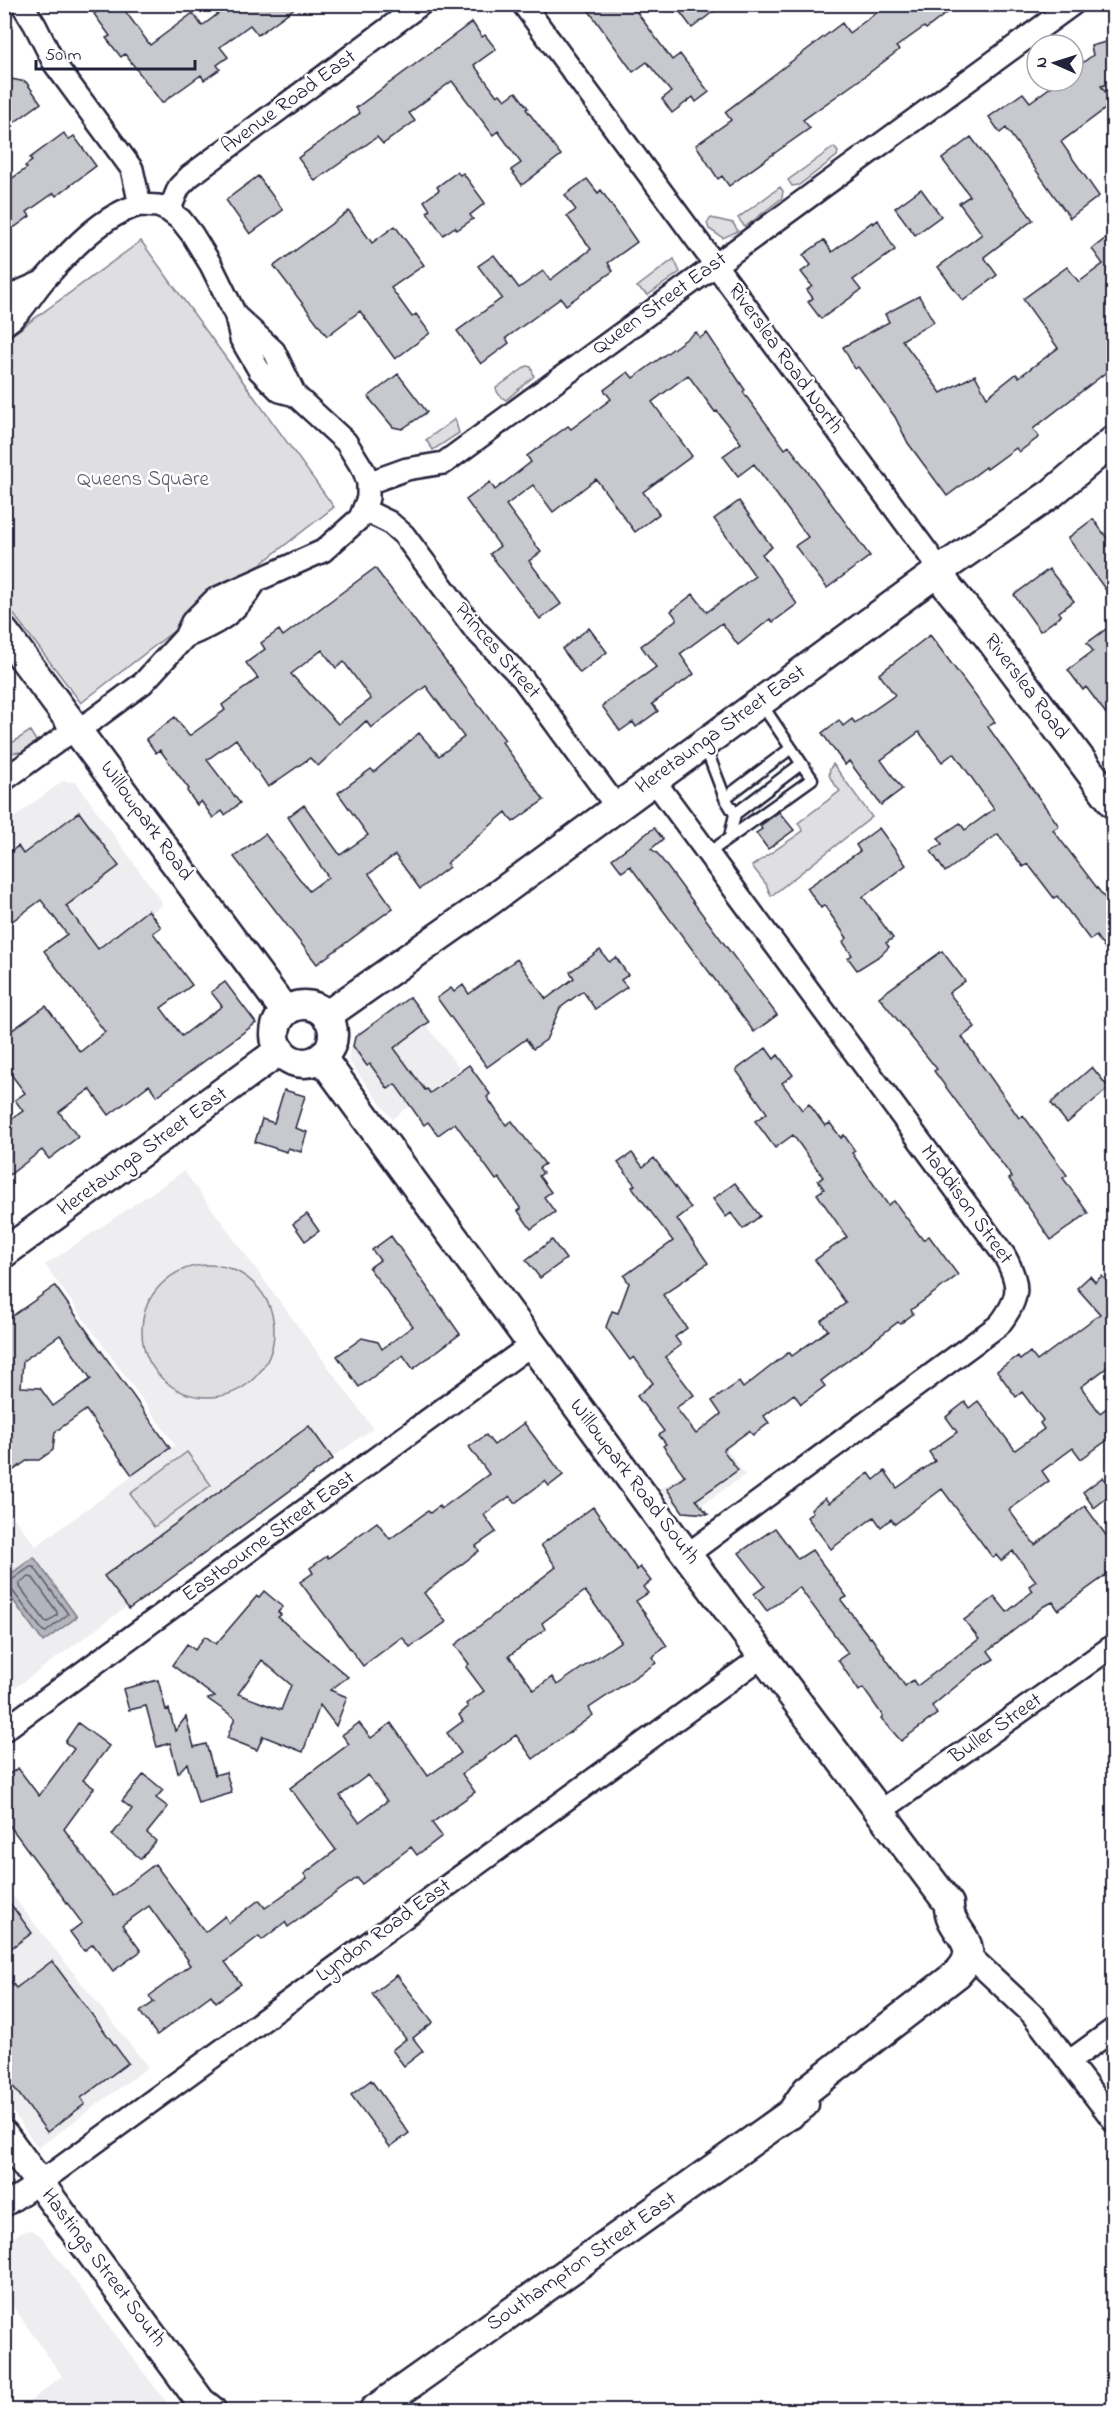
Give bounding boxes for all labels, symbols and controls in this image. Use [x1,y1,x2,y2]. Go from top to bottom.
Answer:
scale bar [36,33,195,71]
north arrow [1025,33,1085,93]
text: 50 m [45,43,82,69]
street label: Avenue Road East [215,43,363,161]
text: N [1030,56,1054,68]
street label: Queen Street East [587,245,733,363]
street label: Riverslea Road North [720,277,850,441]
park label: Queens Square [77,465,210,495]
street label: Princes Street [447,596,547,706]
street label: Riverslea Road [976,628,1076,746]
street label: Heretaunga Street East [630,658,814,804]
street label: Willowpark Road [92,755,200,888]
street label: Heretaunga Street East [52,1080,236,1226]
street label: Maddison Street [912,1139,1020,1271]
street label: Willowpark Road South [562,1393,706,1571]
street label: Eastbourne Street East [176,1464,362,1610]
street label: Buller Street [943,1686,1049,1773]
street label: Lyndon Road East [310,1872,459,1992]
street label: Hastings Street South [32,2182,173,2355]
street label: Southampton Street East [481,2185,683,2339]

